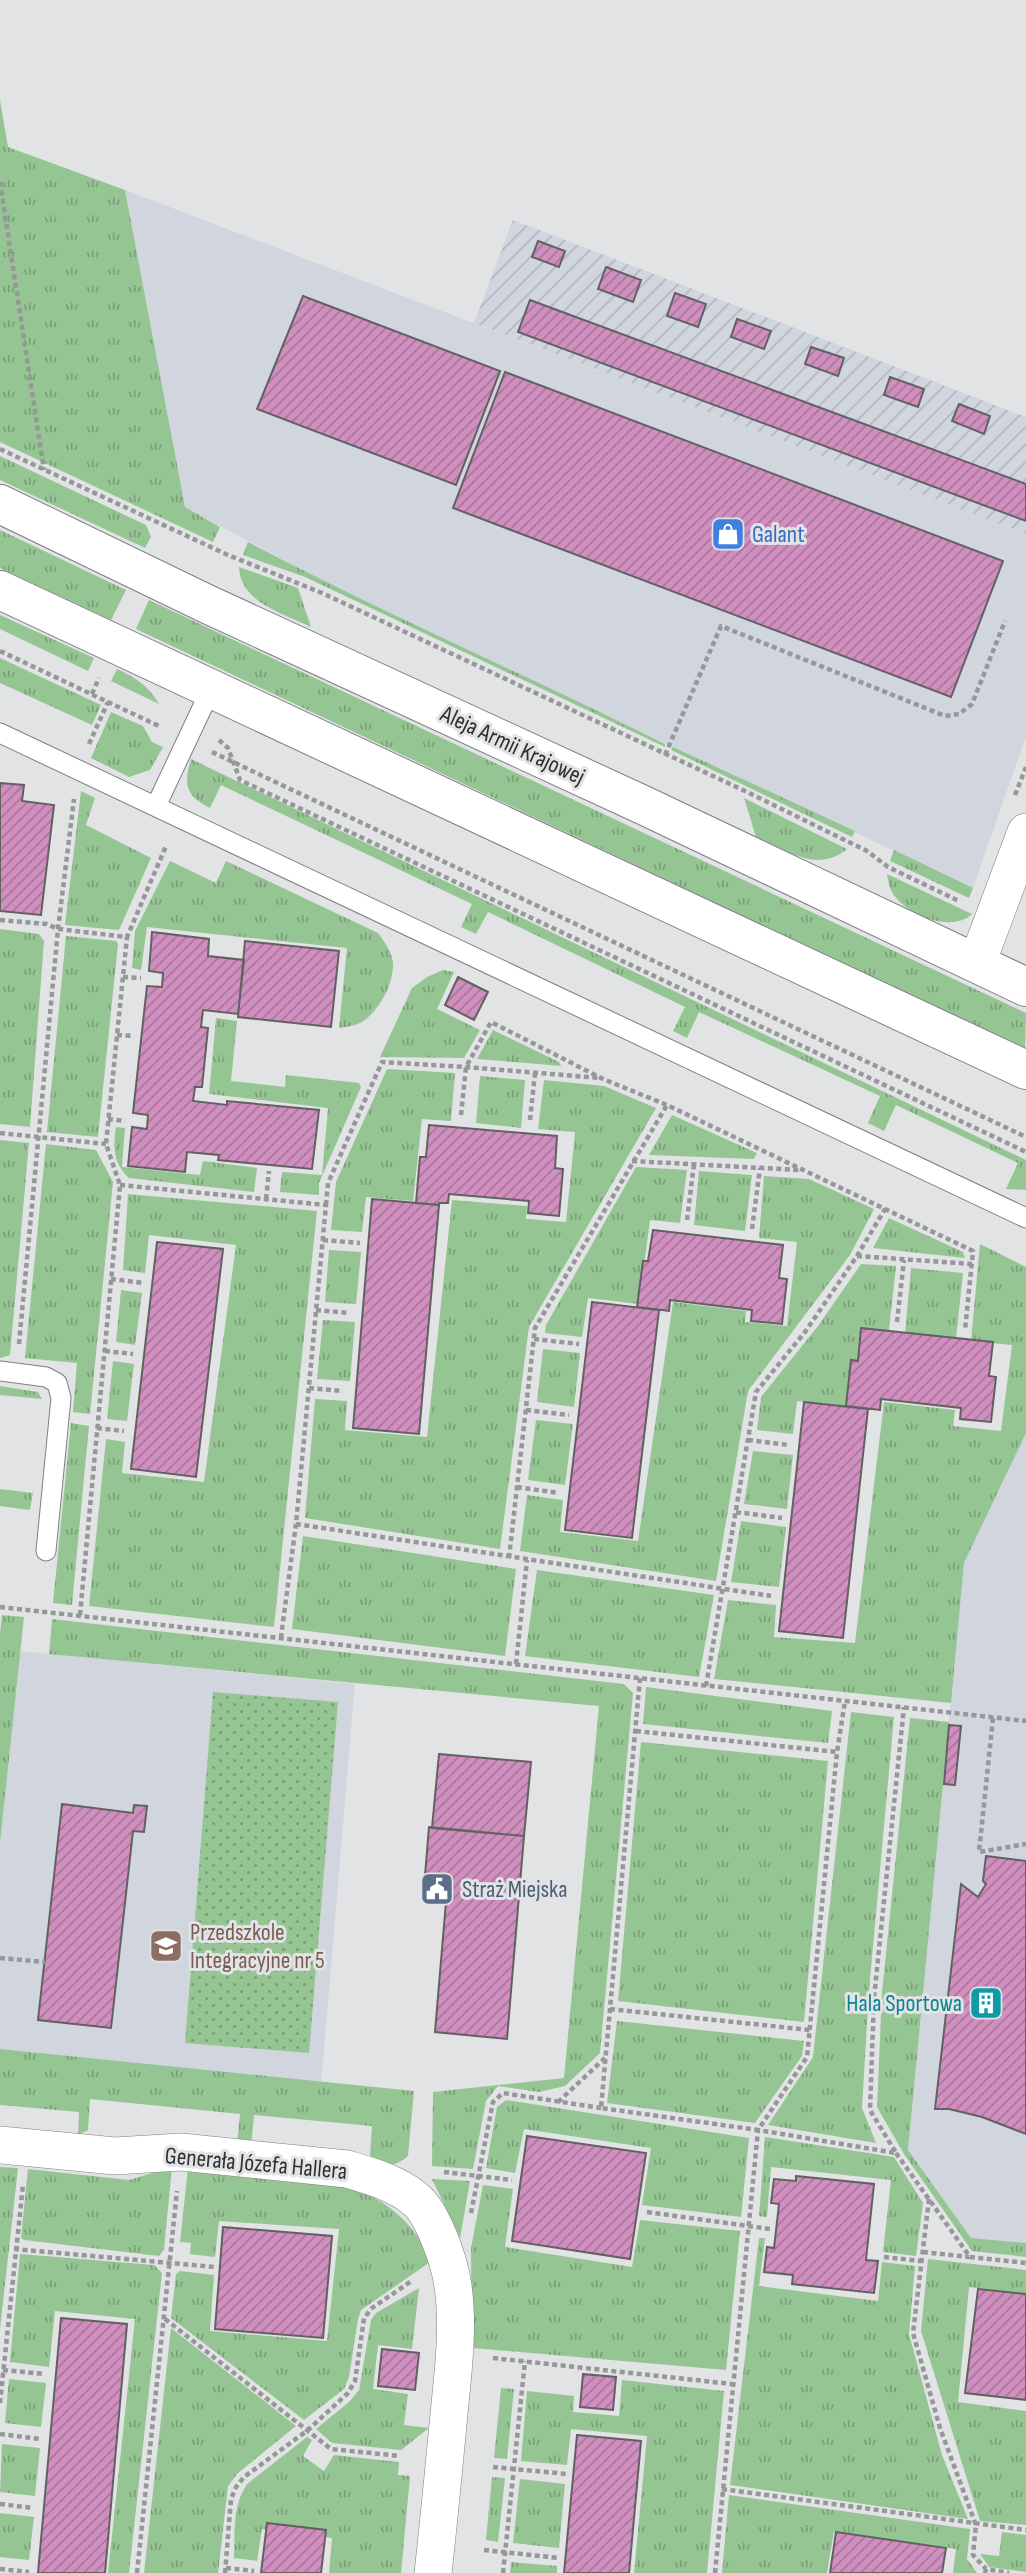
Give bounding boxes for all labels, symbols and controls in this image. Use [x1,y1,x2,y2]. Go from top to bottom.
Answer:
shop icon: Galant [709,515,747,553]
place label: Galant [752,520,805,549]
street label: Aleja Armii Krajowej [435,699,590,792]
public building icon: Straż Miejska [418,1870,456,1908]
place label: Straż Miejska [462,1875,567,1904]
place label: Przedszkole Integracyjne nr 5 [190,1918,325,1975]
school or university icon: Przedszkole Integracyjne nr 5 [147,1927,185,1965]
building icon: Hala Sportowa [967,1984,1005,2022]
place label: Hala Sportowa [846,1989,962,2018]
street label: Generała Józefa Hallera [164,2141,348,2186]

